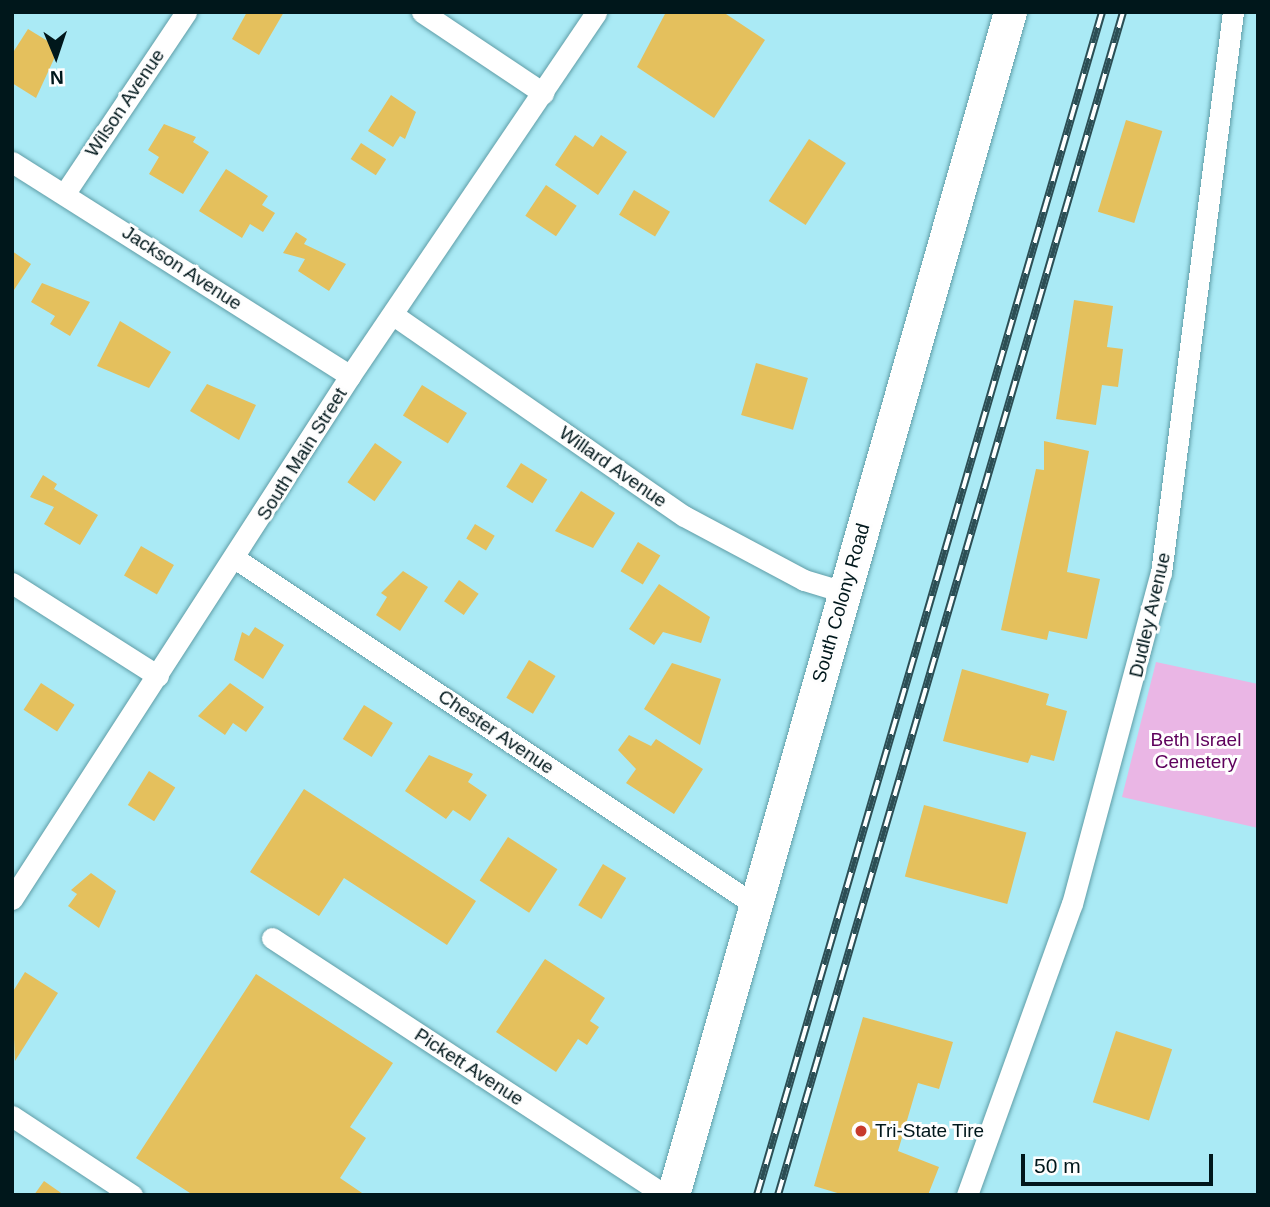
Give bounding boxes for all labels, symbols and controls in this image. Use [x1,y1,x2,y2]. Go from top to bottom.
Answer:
north arrow [21,21,91,91]
street label: Wilson Avenue [80,44,170,162]
text: N [50,67,64,88]
street label: Jackson Avenue [117,221,247,315]
street label: South Main Street [252,383,352,525]
street label: Willard Avenue [554,421,672,513]
street label: South Colony Road [807,521,875,685]
street label: Dudley Avenue [1124,550,1176,680]
street label: Chester Avenue [433,685,559,779]
park label: Beth Israel Cemetery [1151,729,1241,773]
street label: Pickett Avenue [410,1023,528,1111]
place label: Tri-State Tire [875,1120,984,1142]
marker: Tri-State Tire [853,1123,869,1139]
scale bar [1025,1140,1218,1184]
text: 50 m [1034,1154,1081,1177]

